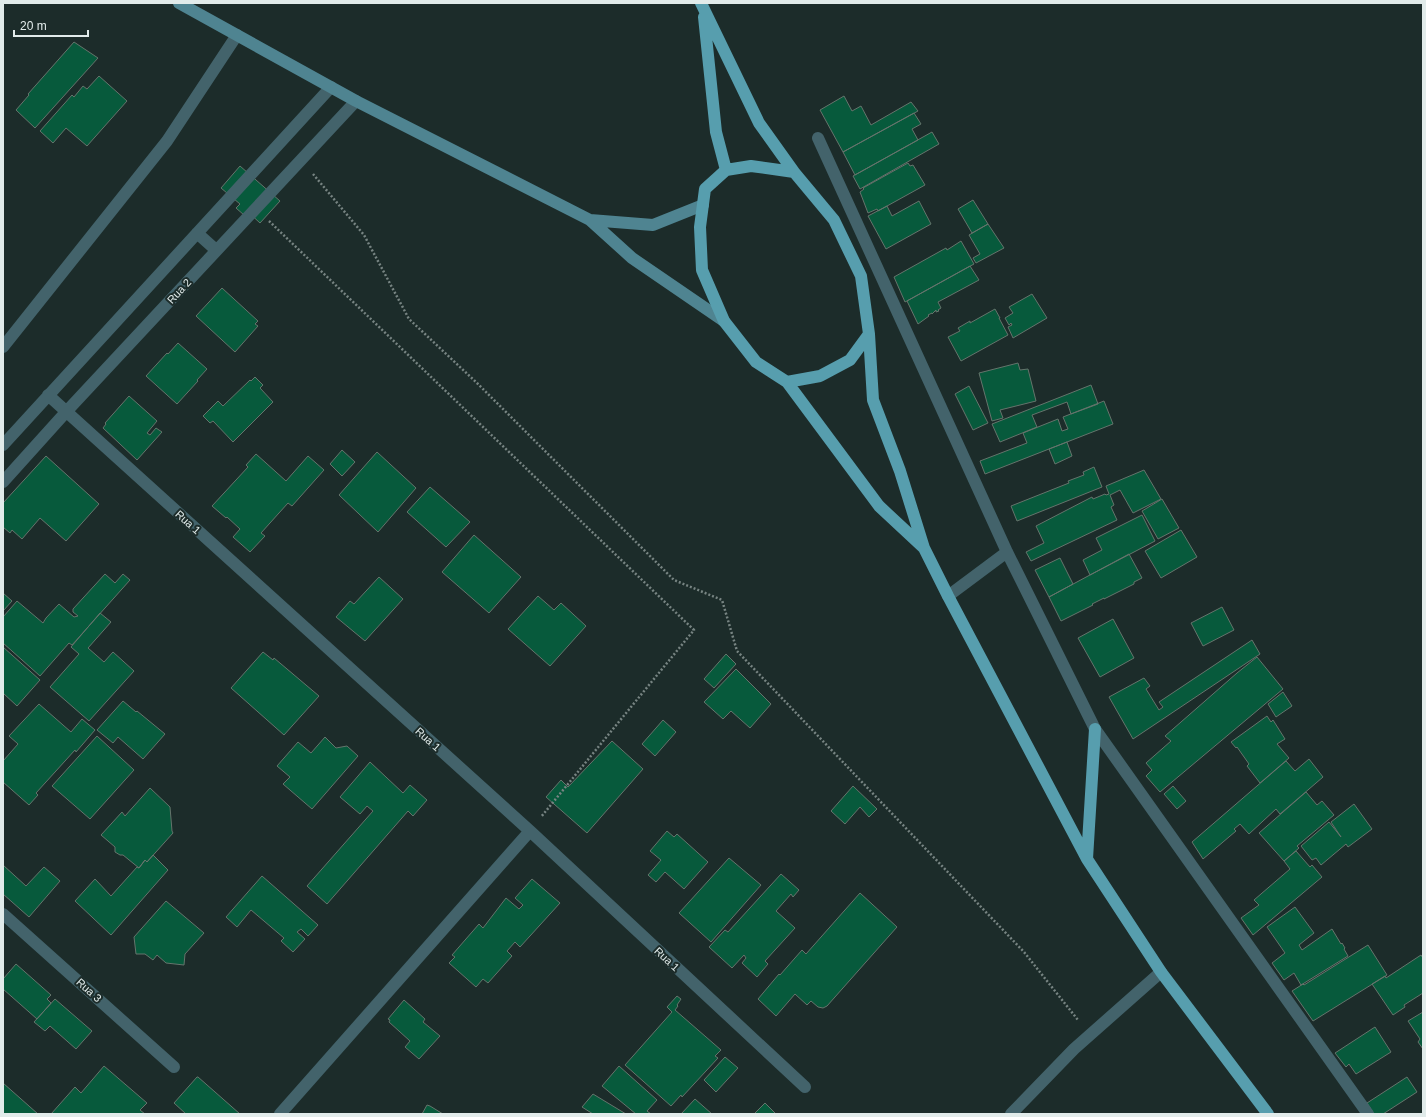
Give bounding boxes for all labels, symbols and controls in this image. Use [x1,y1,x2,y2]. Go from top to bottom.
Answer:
scale bar [14,12,88,38]
text: 20 m [20,19,47,33]
street label: Rua 2 [165,276,193,306]
street label: Rua 1 [173,508,203,536]
street label: Rua 1 [413,725,443,753]
street label: Rua 1 [652,945,682,973]
street label: Rua 3 [74,976,104,1004]

